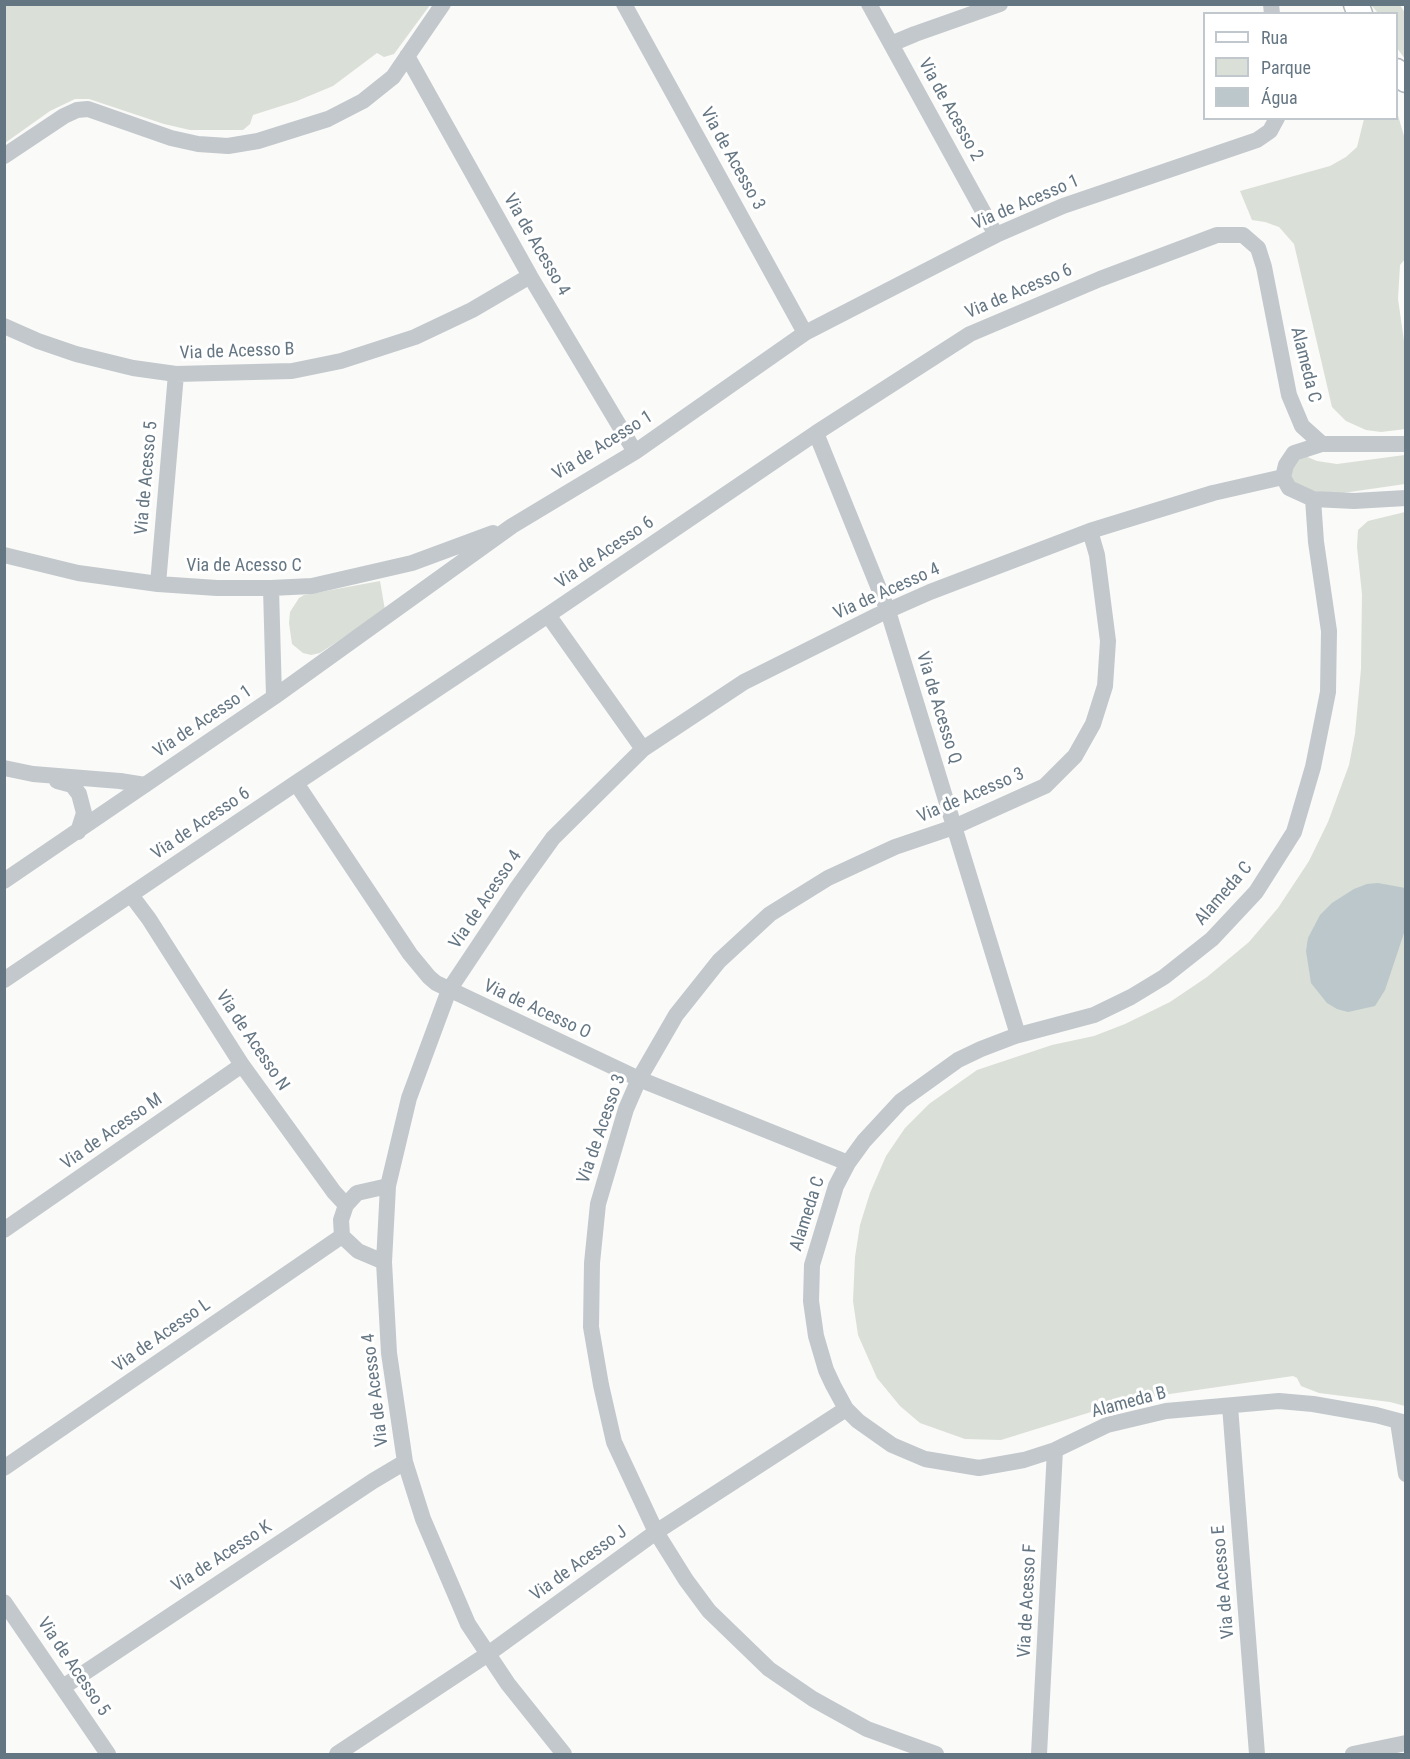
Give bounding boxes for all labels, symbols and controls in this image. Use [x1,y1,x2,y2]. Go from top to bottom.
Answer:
legend [1203,12,1398,120]
text: Rua [1261,27,1288,48]
street label: Via de Acesso 2 [913,55,987,165]
text: Parque [1261,57,1311,78]
text: Água [1261,87,1298,108]
street label: Via de Acesso 3 [695,104,769,214]
street label: Via de Acesso 1 [969,171,1083,235]
street label: Via de Acesso 4 [498,190,574,300]
street label: Via de Acesso 6 [962,260,1076,324]
street label: Alameda C [1285,325,1325,405]
street label: Via de Acesso B [179,339,295,365]
street label: Via de Acesso 1 [549,407,657,485]
street label: Via de Acesso 5 [131,420,163,536]
street label: Via de Acesso 6 [552,512,658,594]
street label: Via de Acesso C [186,555,302,577]
street label: Via de Acesso 4 [831,559,943,625]
street label: Via de Acesso Q [911,649,965,767]
street label: Via de Acesso 1 [150,681,256,763]
street label: Via de Acesso 3 [914,764,1028,828]
street label: Via de Acesso 6 [148,783,254,865]
street label: Via de Acesso 4 [445,847,527,953]
street label: Alameda C [1191,858,1257,930]
street label: Via de Acesso O [480,976,594,1044]
street label: Via de Acesso N [211,987,293,1095]
street label: Via de Acesso 3 [573,1072,631,1186]
street label: Via de Acesso M [57,1089,167,1175]
street label: Alameda C [786,1174,830,1254]
street label: Via de Acesso L [109,1295,215,1377]
street label: Via de Acesso 4 [358,1332,394,1448]
street label: Alameda B [1089,1383,1169,1423]
street label: Via de Acesso K [168,1517,276,1597]
street label: Via de Acesso J [527,1522,631,1606]
street label: Via de Acesso E [1208,1524,1240,1640]
street label: Via de Acesso F [1014,1544,1042,1658]
street label: Via de Acesso 5 [32,1614,114,1720]

